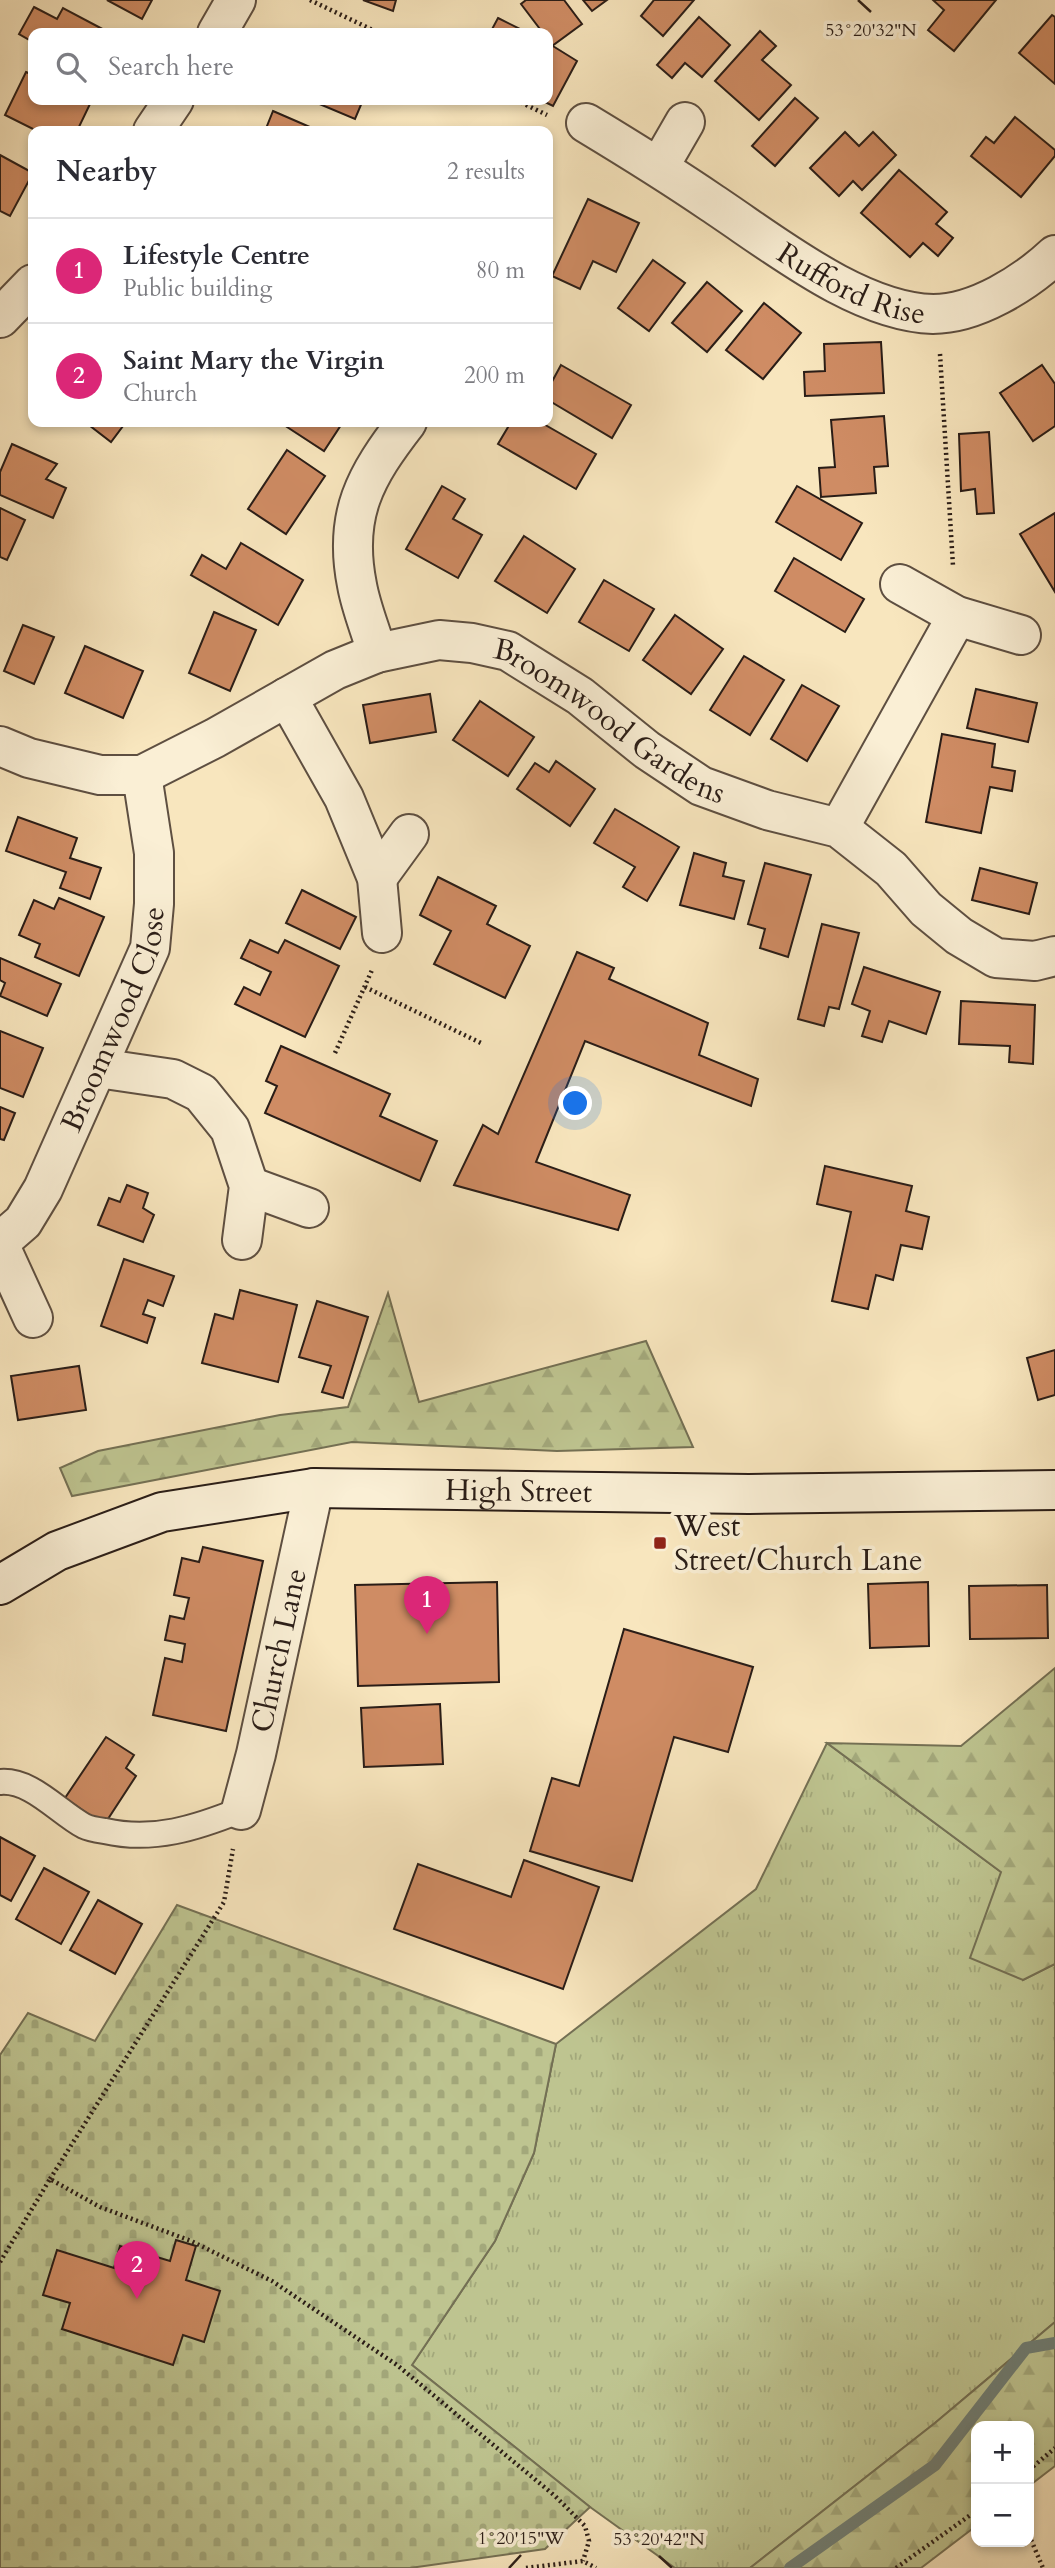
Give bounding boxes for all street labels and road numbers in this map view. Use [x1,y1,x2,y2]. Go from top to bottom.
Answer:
street label: Rufford Rise [769,233,928,335]
street label: Broomwood Gardens [490,628,731,814]
street label: Broomwood Close [51,905,175,1138]
street label: High Street [445,1470,593,1513]
street label: Church Lane [241,1565,317,1736]

